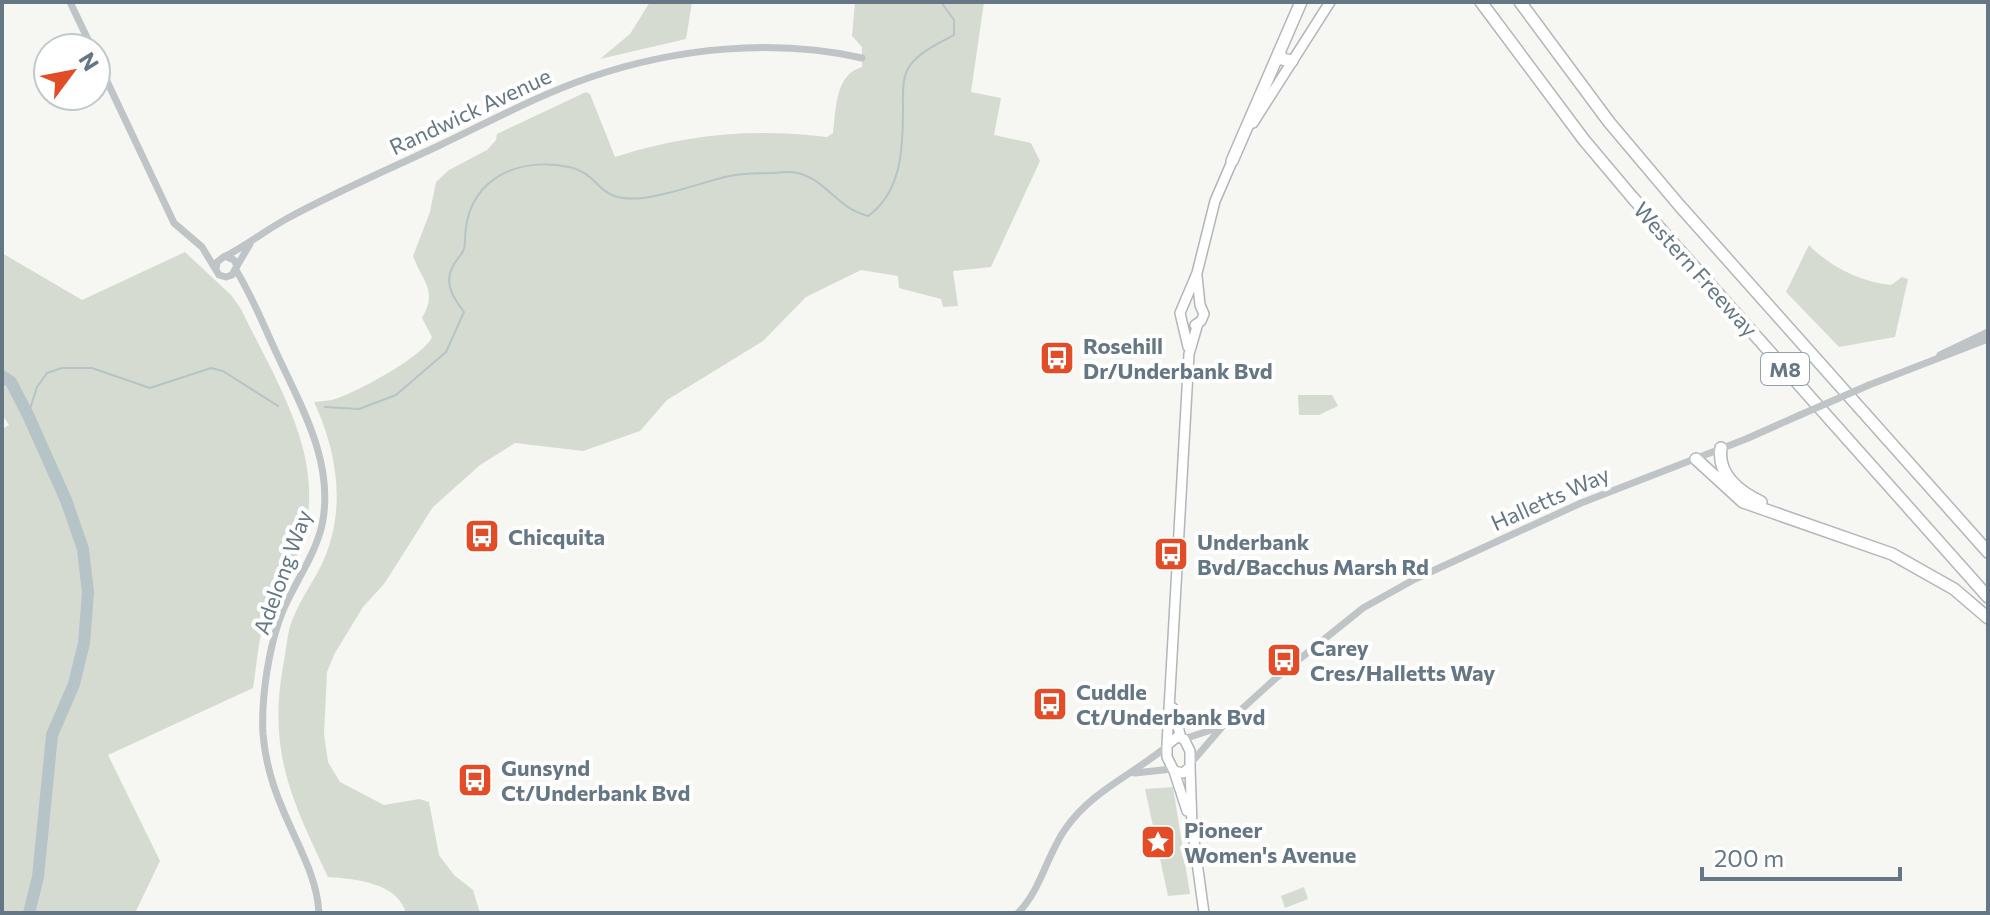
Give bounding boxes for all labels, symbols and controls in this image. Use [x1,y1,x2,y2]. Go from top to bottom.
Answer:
north arrow [32,32,112,112]
text: N [74,47,105,75]
street label: Randwick Avenue [385,62,555,160]
street label: Western Freeway [1628,196,1764,342]
place label: Rosehill Dr/Underbank Bvd [1083,332,1273,384]
bus stop icon: Rosehill Dr/Underbank Bvd [1038,339,1076,377]
road number: M8 [1761,353,1809,385]
street label: Halletts Way [1487,460,1613,536]
street label: Adelong Way [247,506,317,638]
bus stop icon: Chicquita [463,517,501,555]
place label: Chicquita [508,523,605,550]
place label: Underbank Bvd/Bacchus Marsh Rd [1197,528,1429,580]
bus stop icon: Underbank Bvd/Bacchus Marsh Rd [1152,535,1190,573]
place label: Carey Cres/Halletts Way [1310,634,1495,686]
bus stop icon: Carey Cres/Halletts Way [1265,641,1303,679]
place label: Cuddle Ct/Underbank Bvd [1076,678,1265,730]
bus stop icon: Cuddle Ct/Underbank Bvd [1031,685,1069,723]
place label: Gunsynd Ct/Underbank Bvd [501,754,690,806]
bus stop icon: Gunsynd Ct/Underbank Bvd [456,761,494,799]
place label: Pioneer Women's Avenue [1184,816,1356,868]
place icon: Pioneer Women's Avenue [1139,823,1177,861]
scale bar [1702,831,1900,881]
text: 200 m [1714,843,1784,872]

